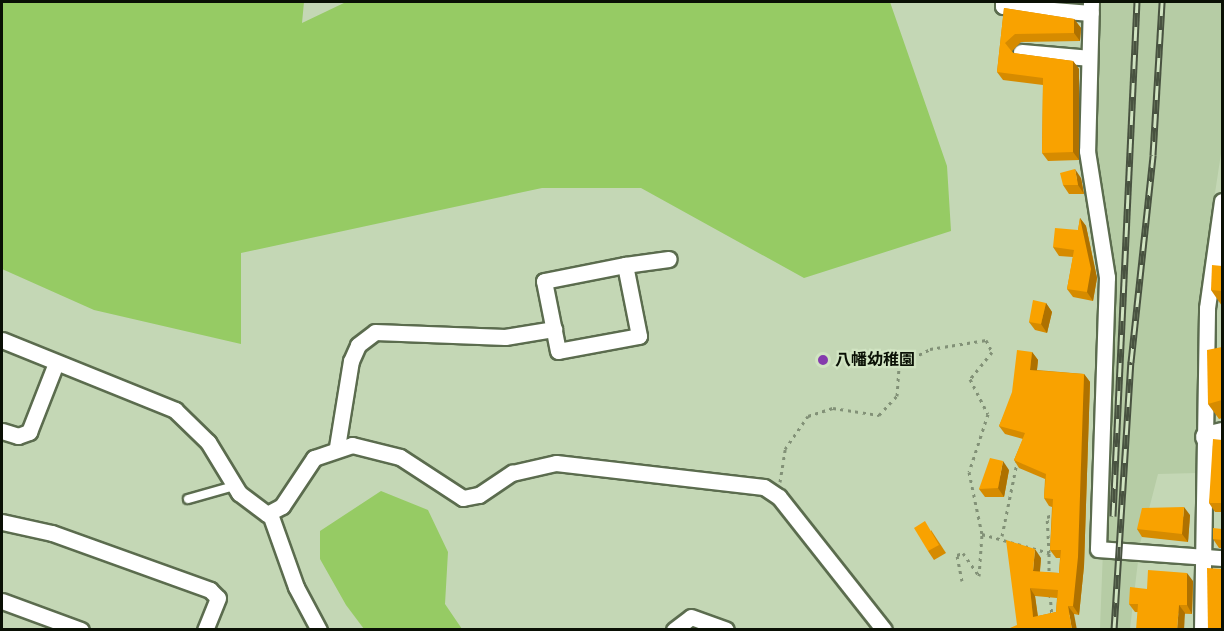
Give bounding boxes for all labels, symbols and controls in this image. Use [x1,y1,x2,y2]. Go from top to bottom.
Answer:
place label: 八幡幼稚園 [835,350,915,370]
marker: 八幡幼稚園 [816,353,830,367]

